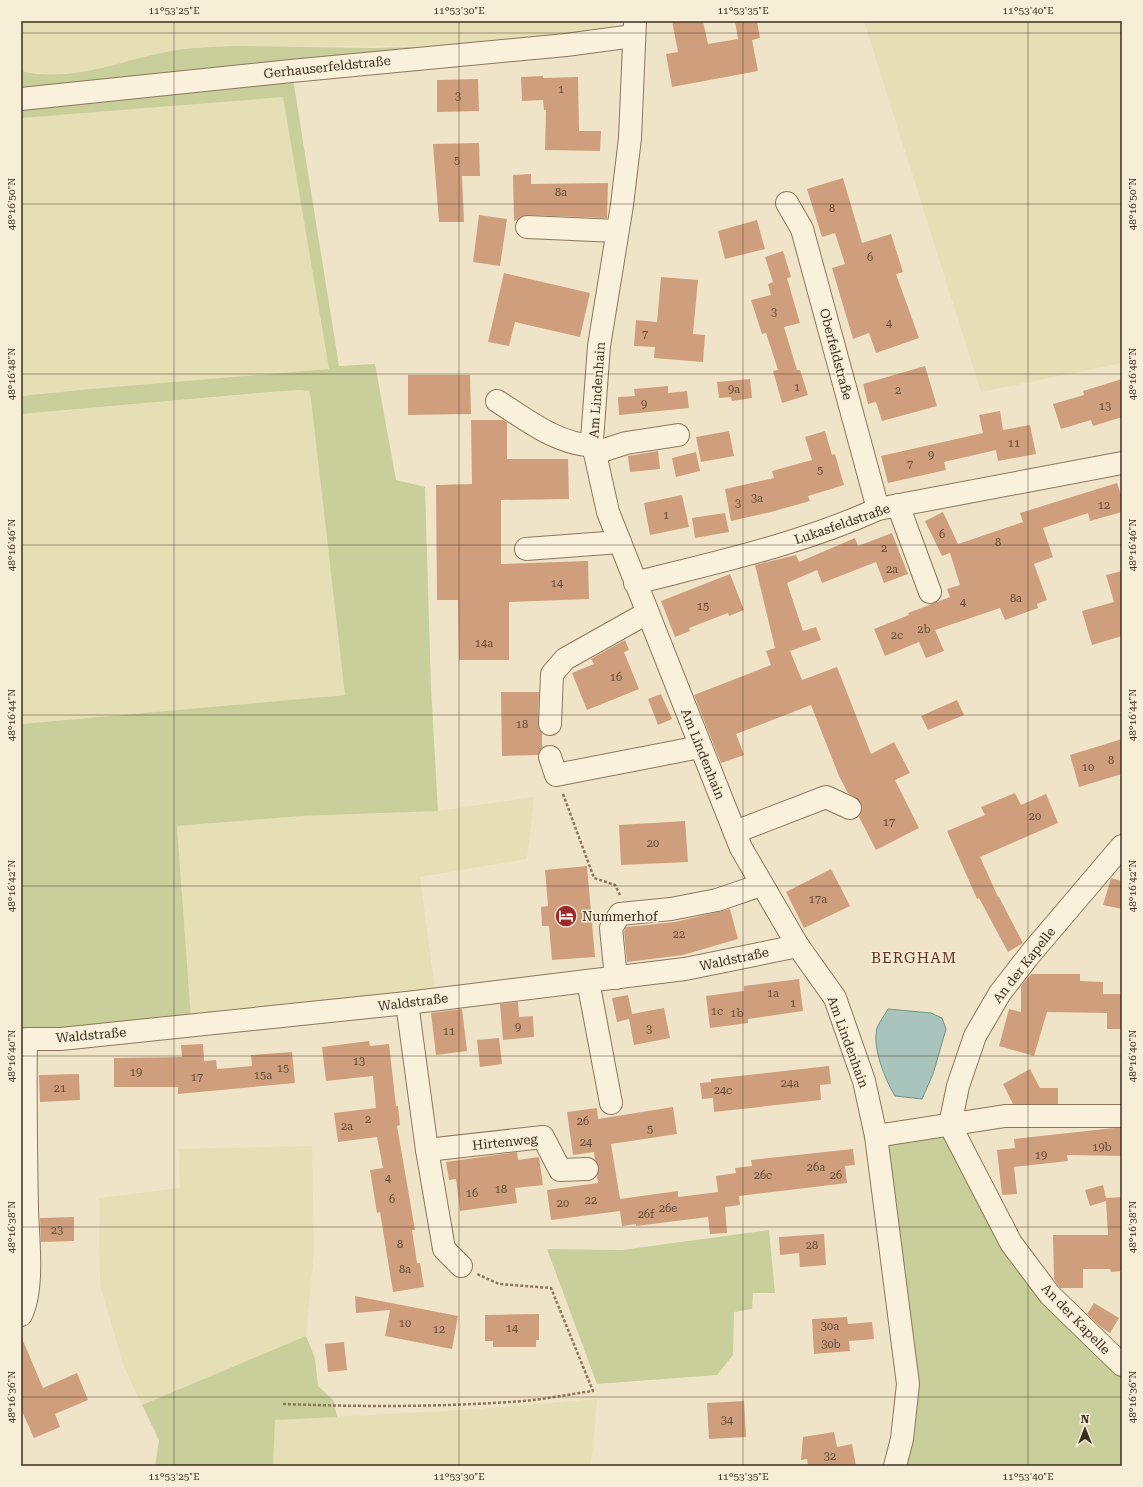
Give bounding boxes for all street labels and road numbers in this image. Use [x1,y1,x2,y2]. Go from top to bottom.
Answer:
street label: Gerhauserfeldstraße [263,53,391,81]
street label: Oberfeldstraße [817,307,855,401]
street label: Am Lindenhain [586,341,608,439]
street label: Lukasfeldstraße [792,501,892,547]
street label: Am Lindenhain [678,706,728,802]
street label: An der Kapelle [990,924,1058,1006]
street label: Waldstraße [698,944,770,974]
street label: Waldstraße [377,990,449,1014]
street label: Am Lindenhain [824,994,872,1090]
street label: Waldstraße [55,1024,127,1046]
street label: Hirtenweg [472,1131,539,1153]
street label: An der Kapelle [1039,1281,1113,1357]

